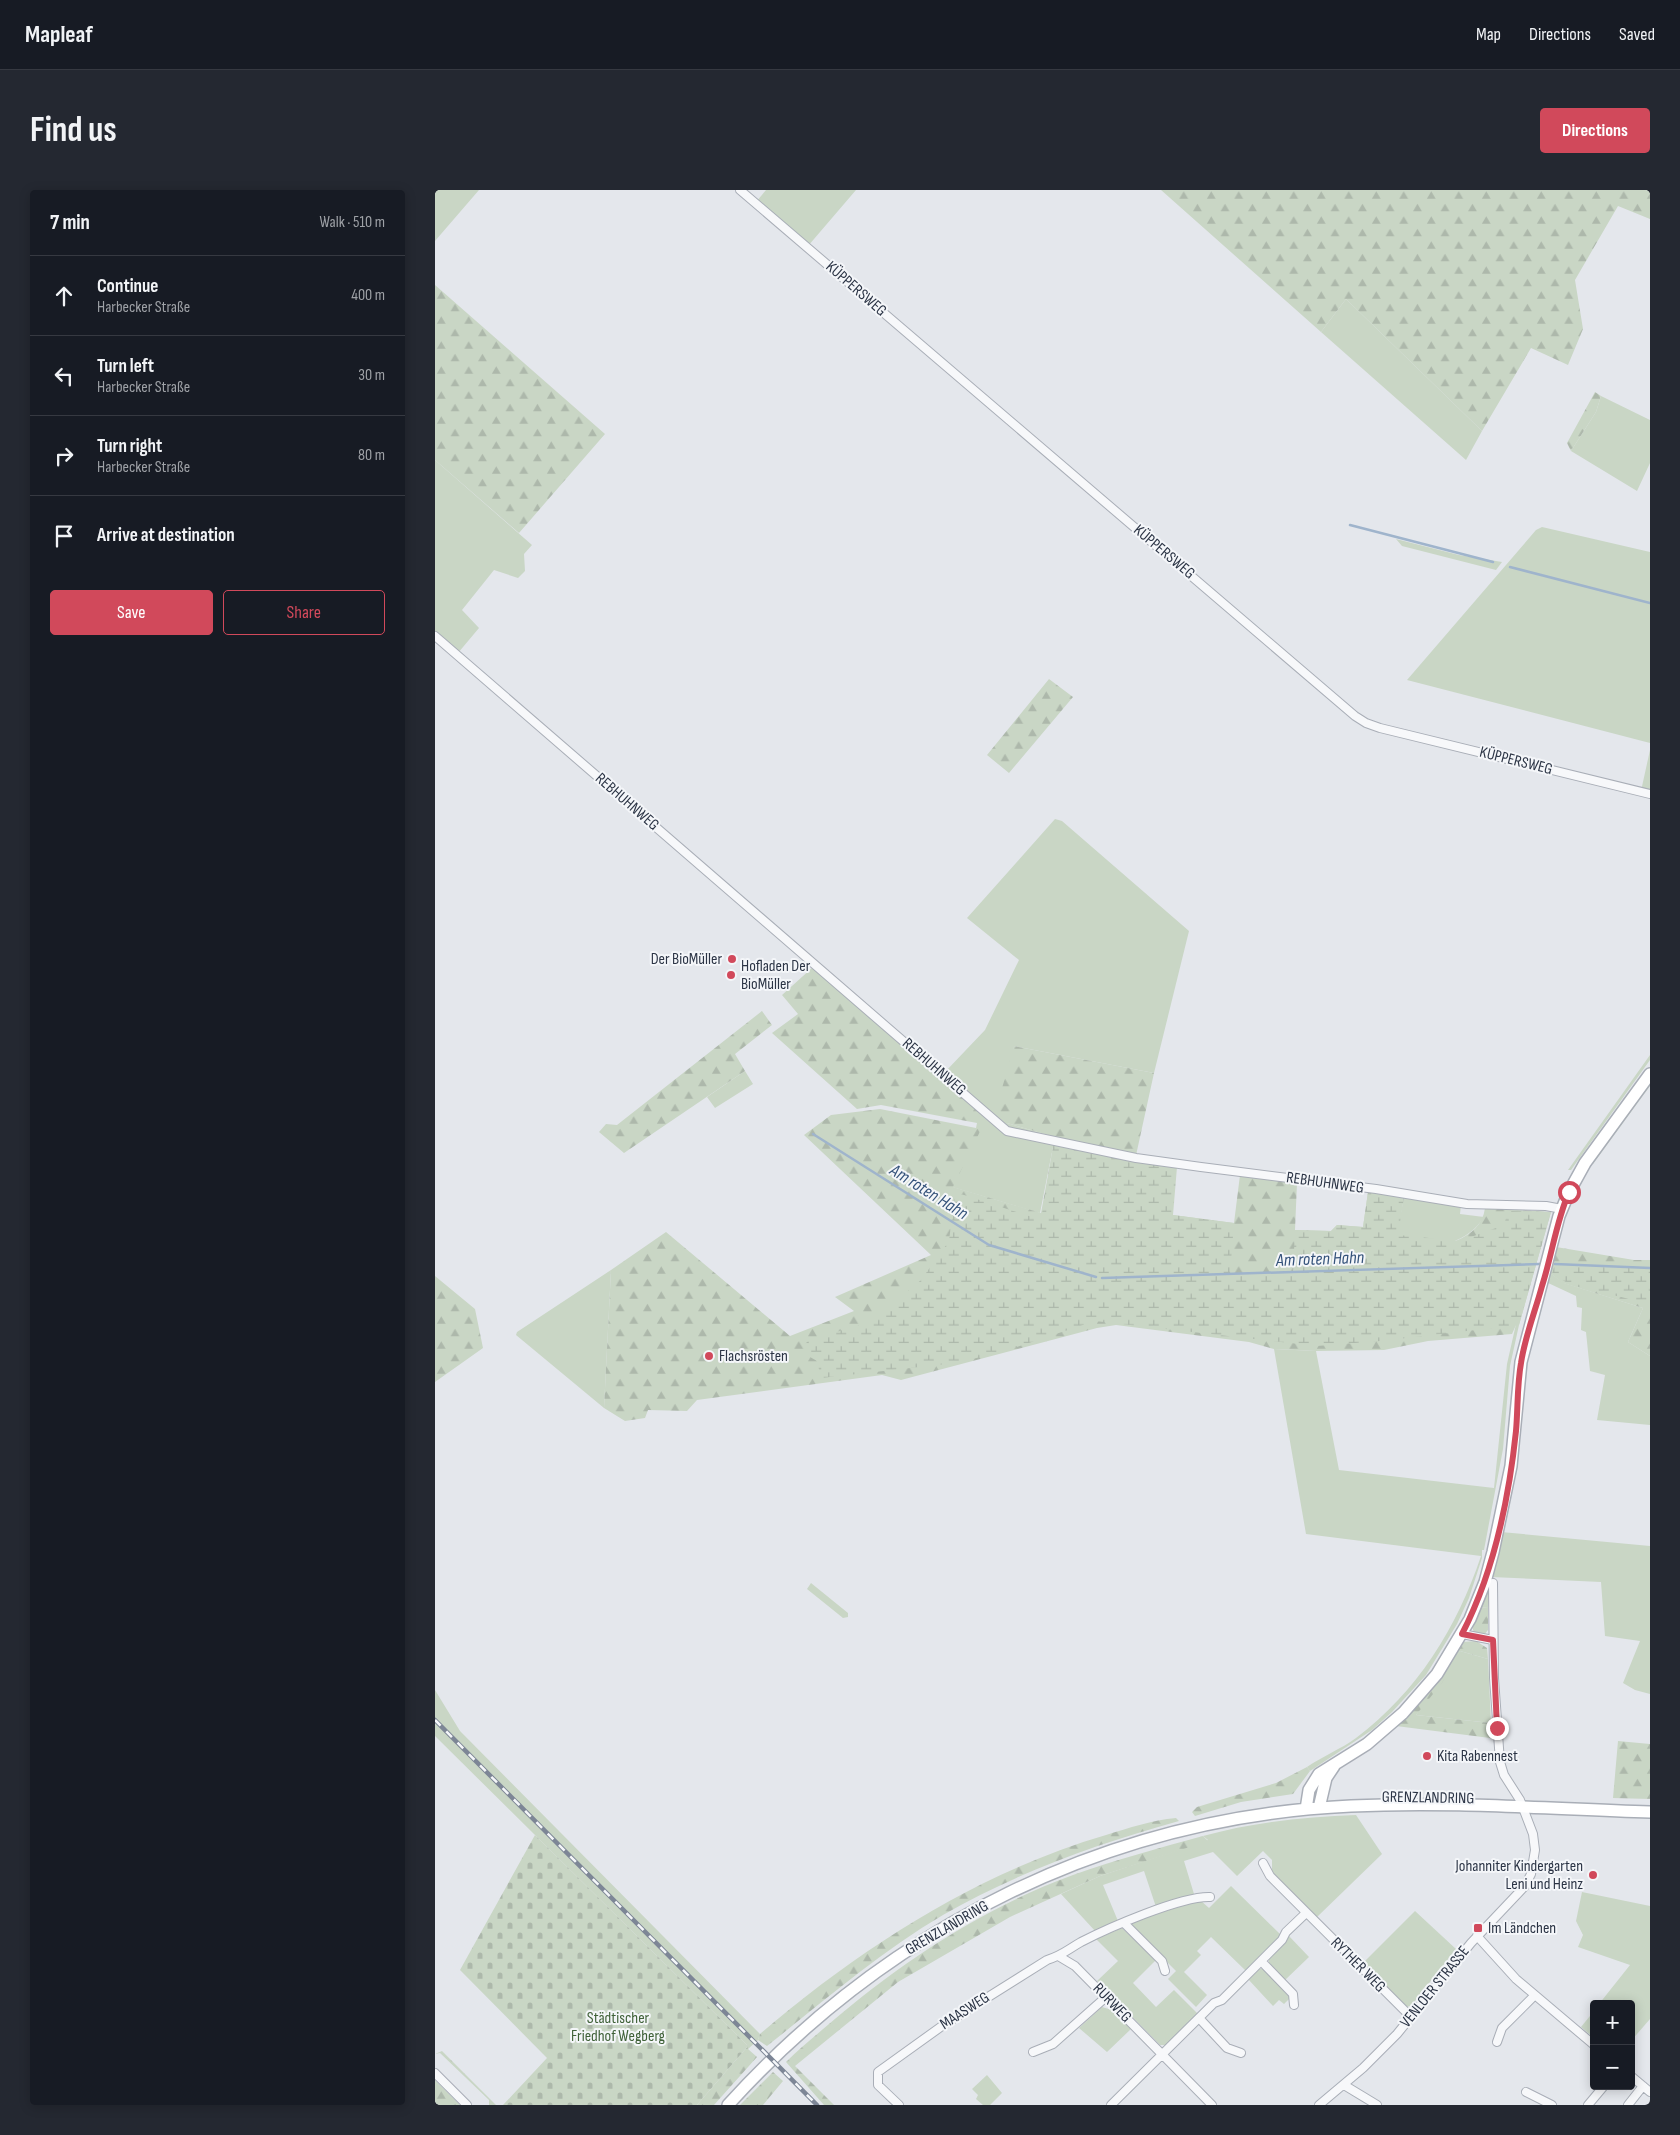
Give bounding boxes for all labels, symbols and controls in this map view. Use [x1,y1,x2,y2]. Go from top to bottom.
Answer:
text: Mapleaf [25,20,93,49]
text: Map [1476,24,1501,45]
text: Directions [1529,24,1591,45]
text: Saved [1619,24,1655,45]
button: Directions [1540,108,1650,153]
text: Find us [30,109,117,152]
text: 7 min [50,210,90,235]
text: Walk · 510 m [320,213,385,232]
street label: KÜPPERSWEG [822,257,890,321]
text: Continue [97,275,158,298]
icon: ahead [50,282,78,310]
text: 400 m [351,286,385,305]
text: Harbecker Straße [97,298,190,317]
text: Turn left [97,355,154,378]
icon: left [50,362,78,390]
text: 30 m [358,366,385,385]
text: Harbecker Straße [97,378,190,397]
text: Turn right [97,435,162,458]
icon: right [50,442,78,470]
text: 80 m [358,446,385,465]
text: Harbecker Straße [97,458,190,477]
street label: KÜPPERSWEG [1129,521,1199,583]
icon: arrive [50,522,78,550]
text: Arrive at destination [97,524,235,547]
button: Save [50,590,213,635]
button: Share [223,590,385,635]
street label: KÜPPERSWEG [1478,743,1554,779]
street label: REBHUHNWEG [591,769,663,835]
place label: Der BioMüller [651,950,722,969]
marker: Der BioMüller [726,953,738,965]
place label: Hofladen Der BioMüller [741,957,811,994]
marker: Hofladen Der BioMüller [725,969,737,981]
street label: REBHUHNWEG [898,1034,970,1100]
water label: Am roten Hahn [885,1159,972,1224]
street label: REBHUHNWEG [1285,1168,1365,1198]
route start [1558,1181,1581,1204]
water label: Am roten Hahn [1275,1247,1365,1271]
place label: Flachsrösten [719,1347,788,1366]
marker: Flachsrösten [703,1350,715,1362]
route end [1486,1717,1509,1740]
place label: Kita Rabennest [1437,1747,1518,1766]
marker: Kita Rabennest [1421,1750,1433,1762]
street label: GRENZLANDRING [1382,1788,1474,1808]
place label: Johanniter Kindergarten Leni und Heinz [1455,1857,1583,1894]
marker: Johanniter Kindergarten Leni und Heinz [1587,1869,1599,1881]
street label: GRENZLANDRING [902,1897,992,1959]
place label: Im Ländchen [1488,1919,1556,1938]
marker: Im Ländchen [1472,1922,1484,1934]
street label: RYTHER WEG [1327,1934,1389,1996]
street label: VENLOER STRASSE [1396,1942,1474,2032]
street label: RURWEG [1089,1979,1135,2027]
street label: MAASWEG [937,1988,993,2034]
map controls [1590,2000,1635,2090]
button: + [1590,2000,1635,2045]
park label: Städtischer Friedhof Wegberg [571,2009,665,2046]
button: − [1590,2045,1635,2090]

